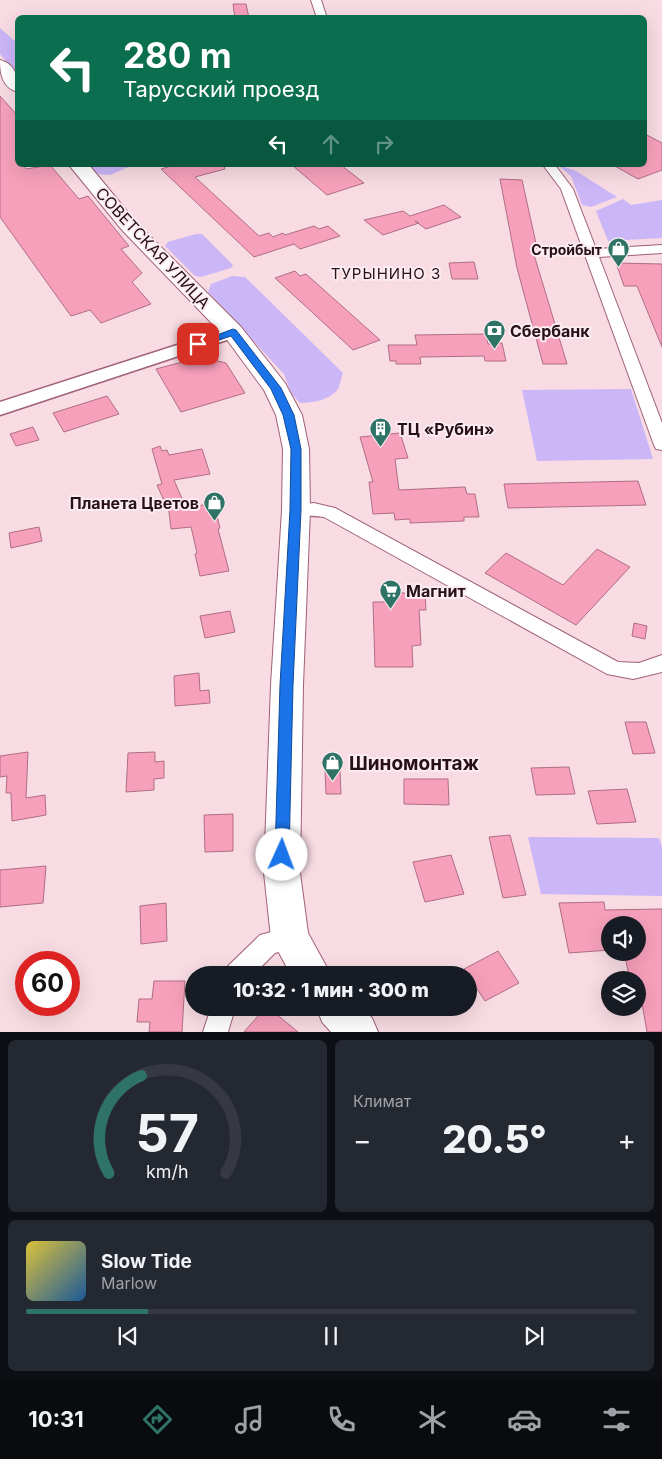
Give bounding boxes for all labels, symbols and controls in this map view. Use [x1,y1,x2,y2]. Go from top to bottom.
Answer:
text: 280 m [123,34,232,76]
icon: left [40,35,105,100]
text: Тарусский проезд [123,76,319,102]
icon: left [264,130,292,158]
icon: ahead [317,130,345,158]
icon: right [370,130,398,158]
street label: СОВЕТСКАЯ УЛИЦА [92,183,214,313]
shop icon: Стройбыт [606,237,630,268]
place label: Стройбыт [531,241,602,258]
district label: ТУРЫНИНО 3 [331,264,441,283]
bank icon: Сбербанк [482,319,506,350]
place label: Сбербанк [510,321,590,341]
pin [177,323,219,365]
icon: arrive [184,330,212,358]
building icon: ТЦ «Рубин» [369,417,393,448]
place label: ТЦ «Рубин» [397,419,495,439]
shop icon: Планета Цветов [203,491,227,522]
place label: Планета Цветов [70,493,199,513]
supermarket icon: Магнит [378,579,402,610]
place label: Магнит [406,581,466,601]
shop icon: Шиномонтаж [321,751,345,782]
place label: Шиномонтаж [349,752,479,775]
position arrow [255,828,307,880]
map controls [601,916,646,1016]
button: sound [601,916,646,961]
speed limit sign: 60 [15,951,80,1016]
button: layers [601,971,646,1016]
text: 10:32 · 1 мин · 300 m [233,979,429,1002]
text: Климат [353,1091,411,1111]
text: 57 [136,1102,199,1165]
text: 20.5° [442,1116,547,1162]
text: − [353,1123,372,1157]
text: + [617,1123,636,1157]
text: km/h [146,1161,189,1182]
text: Slow Tide [101,1250,192,1273]
text: Marlow [101,1273,157,1293]
icon: previous [114,1322,142,1350]
icon: pause [317,1322,345,1350]
icon: next [520,1322,548,1350]
icon: directions [140,1402,175,1437]
icon: music [232,1402,267,1437]
icon: phone [324,1402,359,1437]
icon: climate [415,1402,450,1437]
icon: car [507,1402,542,1437]
icon: filters [599,1402,634,1437]
text: 10:31 [28,1406,84,1432]

